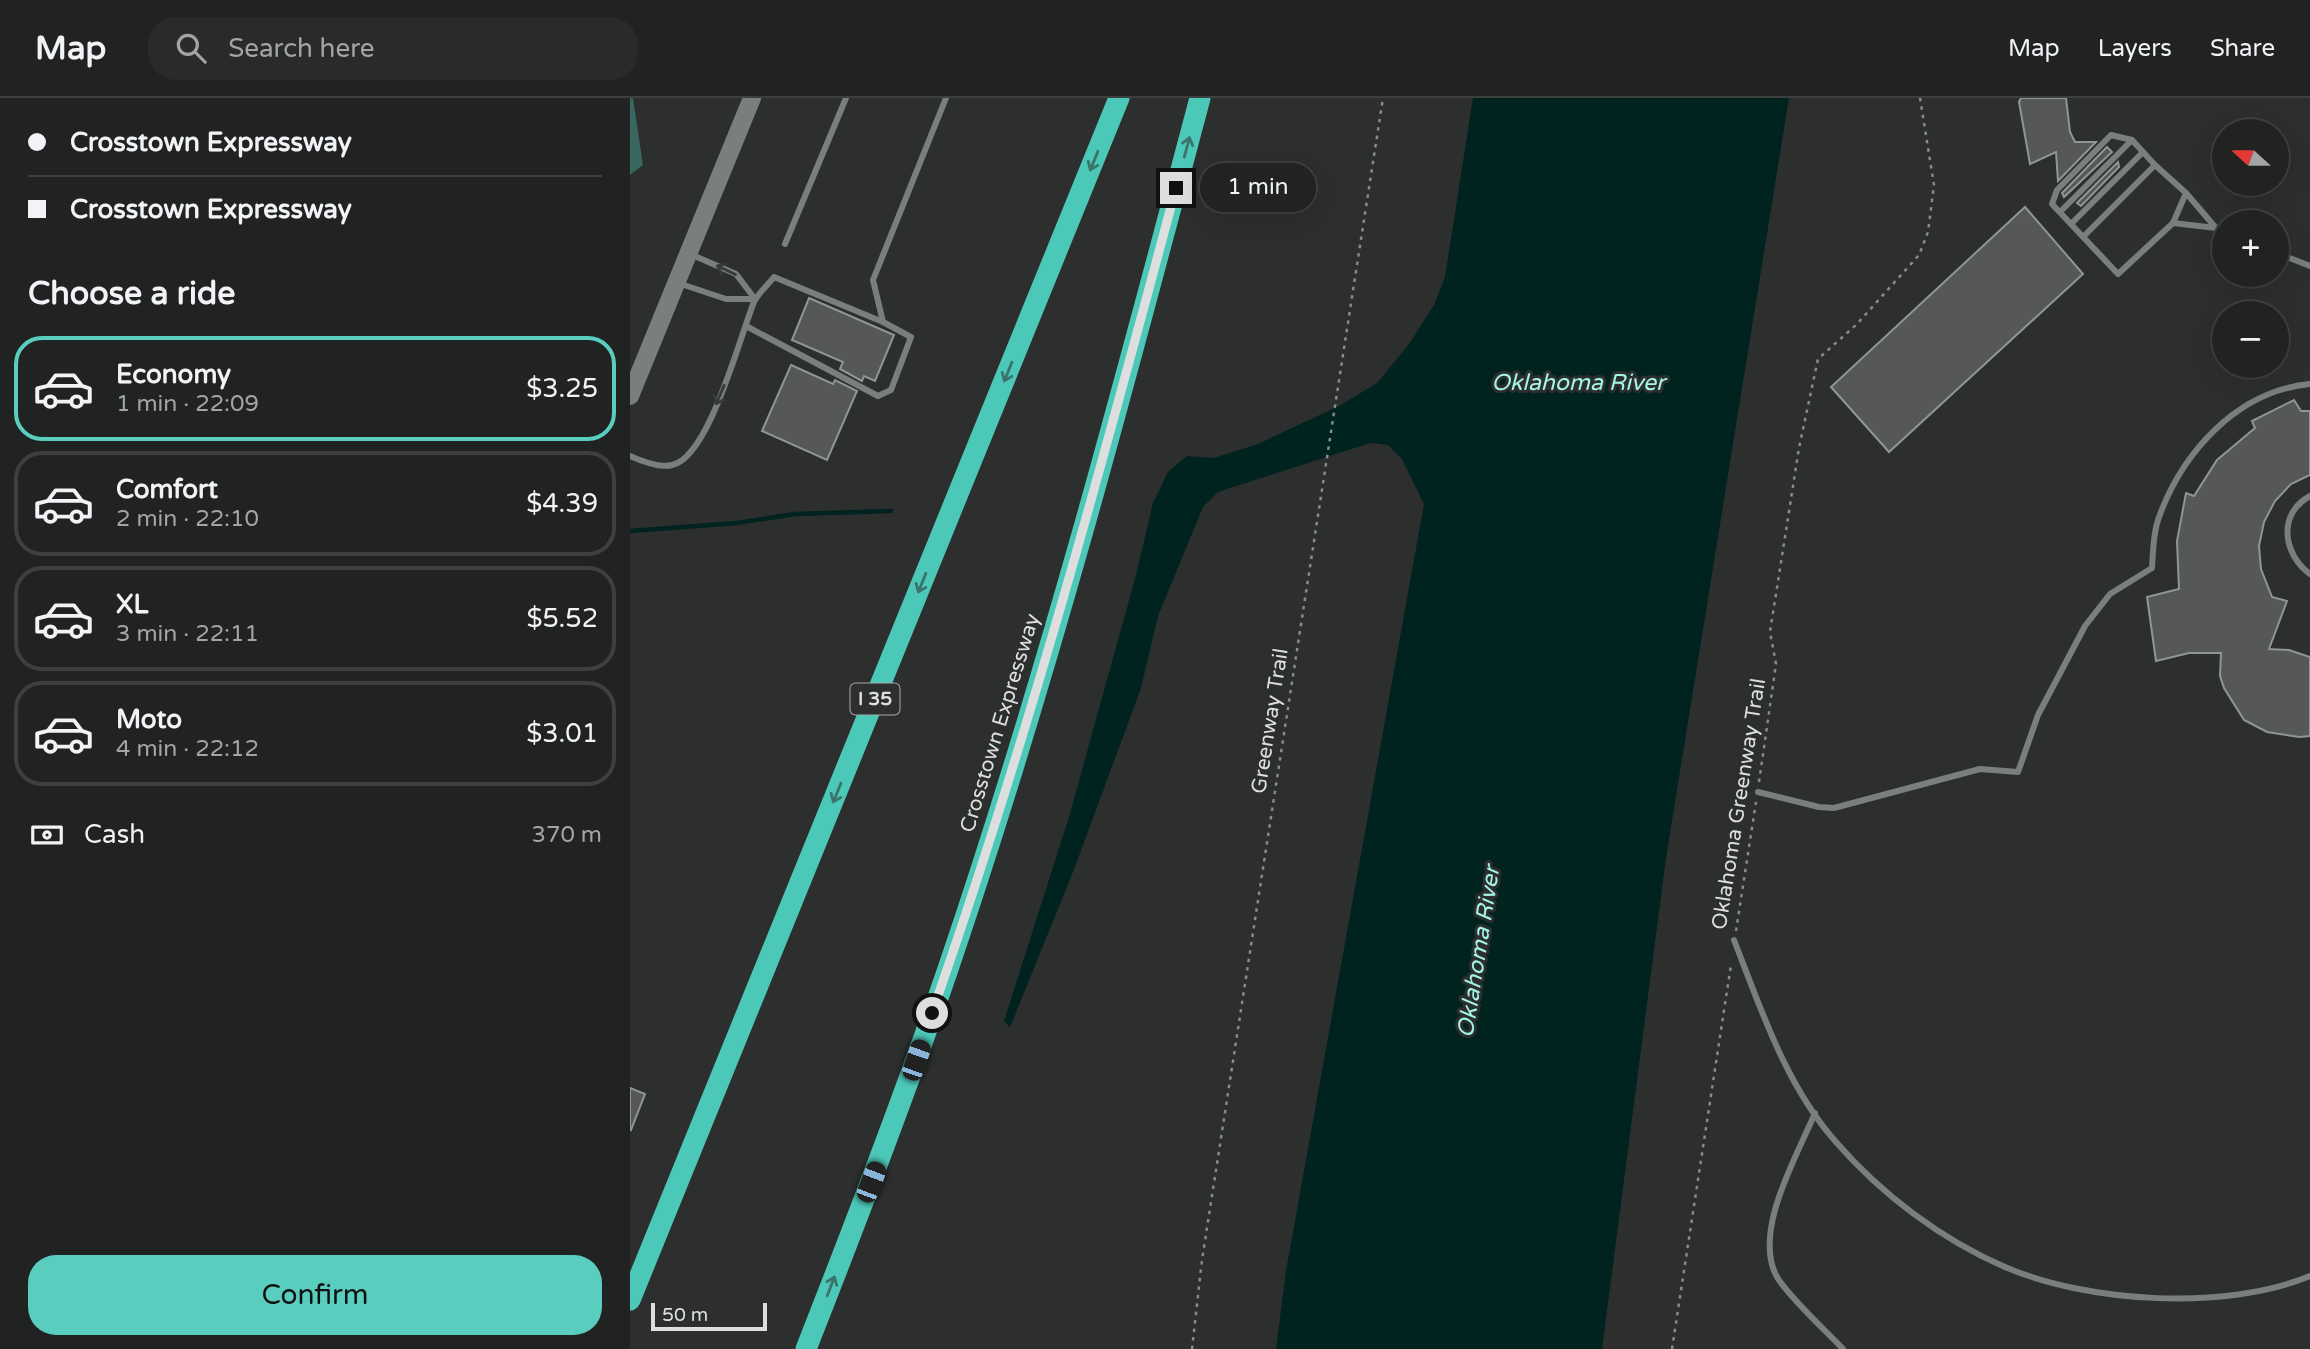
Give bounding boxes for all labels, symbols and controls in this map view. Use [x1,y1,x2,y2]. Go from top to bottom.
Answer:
search box [148,17,638,80]
text: Map [35,29,106,68]
icon: search [172,29,210,67]
text: Search here [228,33,374,64]
text: Map [2008,34,2060,63]
text: Layers [2098,34,2172,63]
text: Share [2210,34,2275,63]
north arrow [2212,119,2289,196]
map controls [2212,119,2289,378]
text: Crosstown Expressway [70,127,352,158]
one-way arrow [1181,136,1194,158]
one-way arrow [1086,150,1099,172]
callout: 1 min [1200,164,1316,212]
route end [1160,172,1192,204]
text: 1 min [1227,173,1289,201]
text: Crosstown Expressway [70,194,352,225]
button: + [2212,210,2289,287]
one-way arrow [716,263,737,277]
text: Choose a ride [28,275,235,313]
button: − [2212,301,2289,378]
icon: car [32,357,95,420]
text: Economy [116,359,231,390]
one-way arrow [1001,361,1014,382]
water label: Oklahoma River [1491,369,1668,397]
text: $3.25 [526,373,598,404]
one-way arrow [713,384,726,405]
text: 1 min · 22:09 [116,390,259,418]
icon: car [32,472,95,535]
text: Comfort [116,474,218,505]
text: $4.39 [526,488,598,519]
text: 2 min · 22:10 [116,505,259,533]
one-way arrow [915,571,928,593]
icon: car [32,587,95,650]
text: XL [116,589,148,620]
text: $5.52 [526,603,598,634]
street label: Crosstown Expressway [955,611,1045,835]
text: 3 min · 22:11 [116,620,259,648]
street label: Greenway Trail [1246,647,1294,795]
street label: Oklahoma Greenway Trail [1707,677,1771,931]
road number: I 35 [850,684,900,714]
icon: car [32,702,95,765]
text: Moto [116,704,182,735]
text: $3.01 [526,718,598,749]
text: 4 min · 22:12 [116,735,259,763]
one-way arrow [829,782,842,804]
icon: cash [28,816,66,854]
text: Cash [84,819,145,850]
text: 370 m [532,821,602,849]
water label: Oklahoma River [1452,861,1507,1040]
route start [916,997,948,1029]
car [900,1037,933,1083]
car [854,1159,889,1205]
button: Confirm [28,1255,602,1335]
one-way arrow [825,1275,838,1297]
scale bar [651,1300,766,1332]
text: 50 m [662,1304,708,1326]

